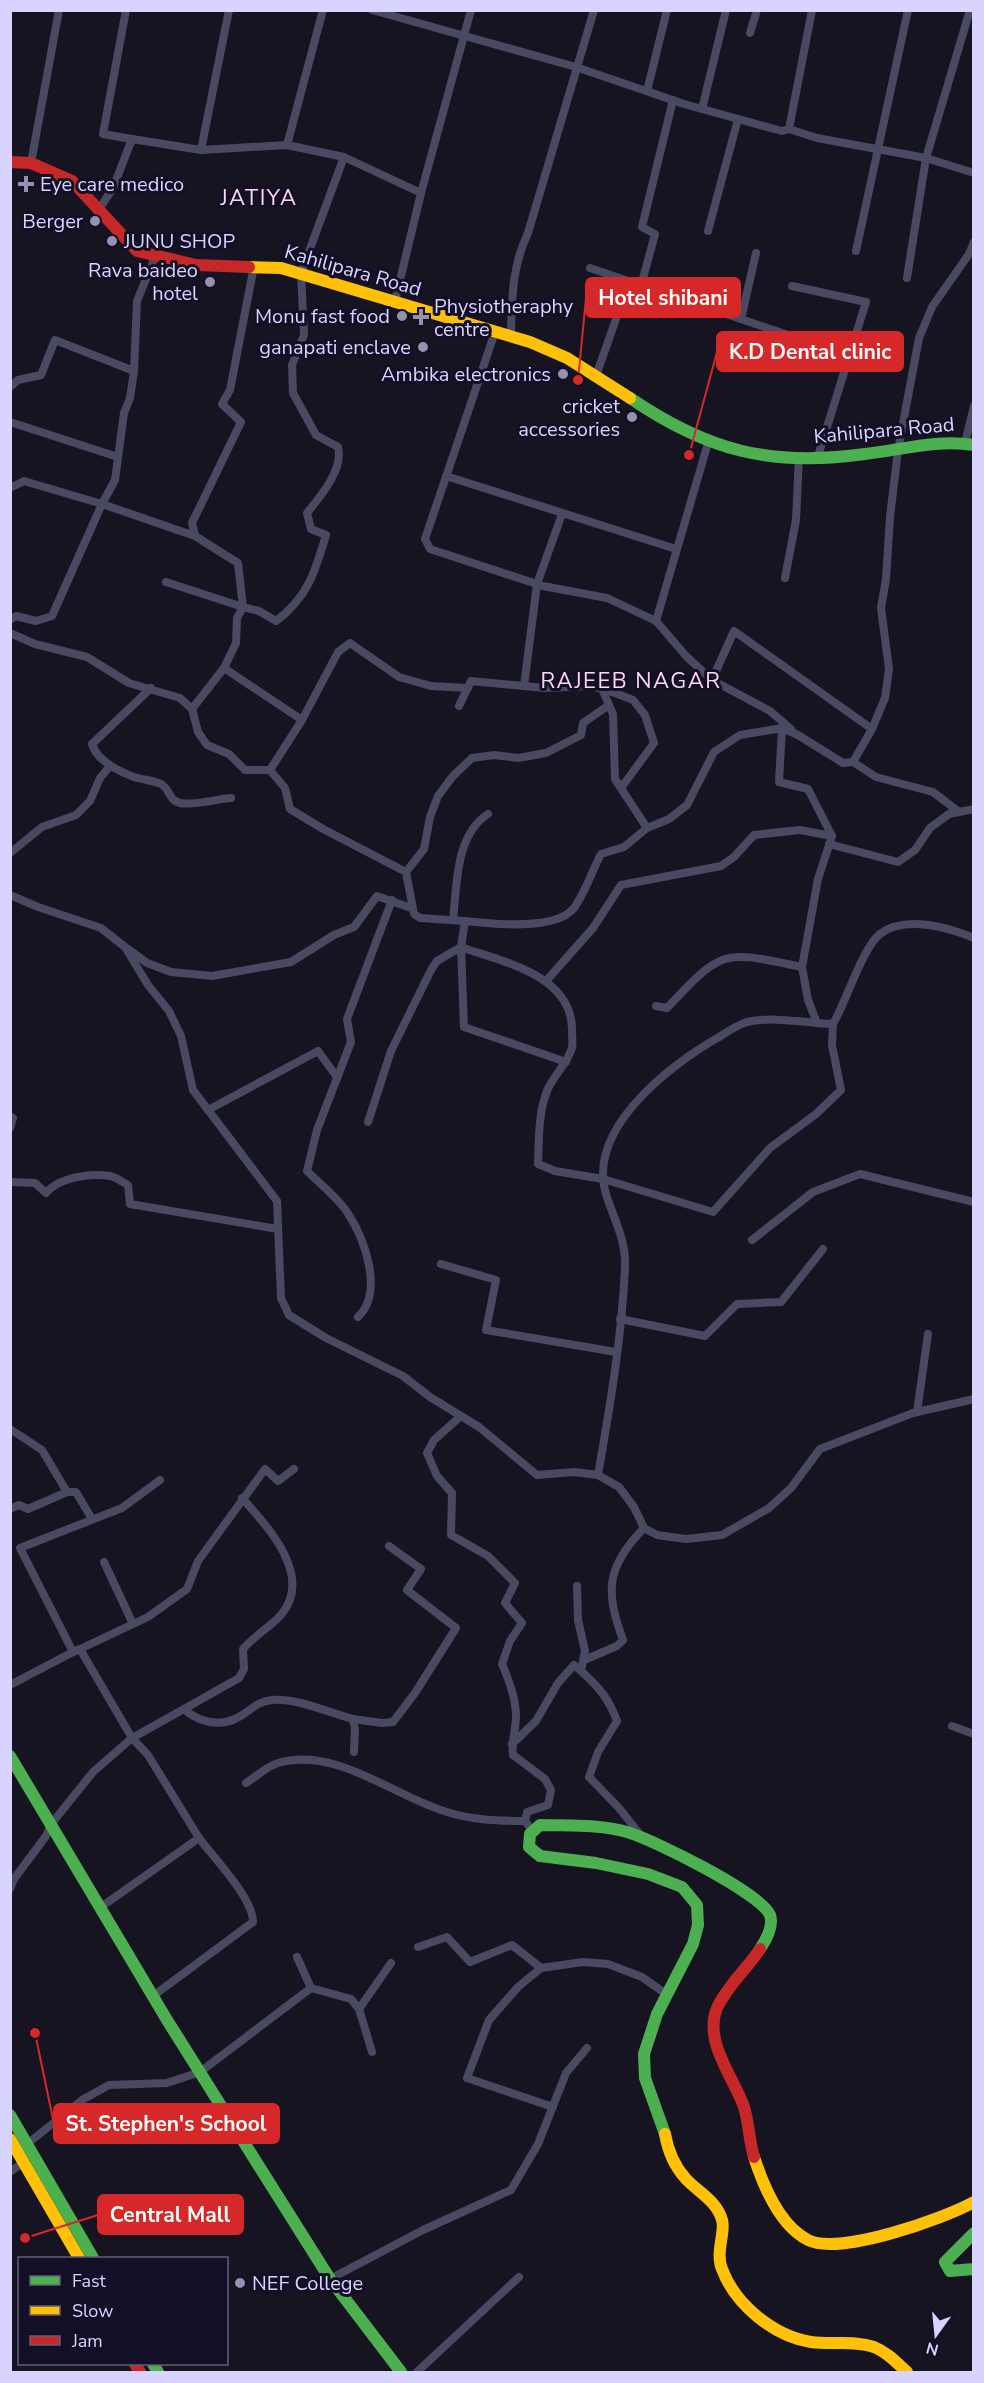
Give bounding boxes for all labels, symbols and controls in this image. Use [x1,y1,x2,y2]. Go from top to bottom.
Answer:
place label: Eye care medico [40,171,184,198]
marker: Eye care medico [17,175,35,193]
district label: JATIYA [219,183,298,213]
place label: Berger [22,208,83,235]
marker: Berger [88,214,102,228]
place label: JUNU SHOP [123,228,235,255]
marker: JUNU SHOP [105,234,119,248]
street label: Kahilipara Road [281,238,424,303]
place label: Rava baideo hotel [88,257,198,307]
marker: Rava baideo hotel [203,275,217,289]
callout: Hotel shibani [586,278,740,317]
text: Hotel shibani [598,284,728,312]
place label: Physiotheraphy centre [434,293,574,343]
place label: Monu fast food [255,303,390,330]
marker: Physiotheraphy centre [412,308,430,326]
marker: Monu fast food [395,309,409,323]
callout: K.D Dental clinic [717,332,903,371]
place label: ganapati enclave [259,334,411,361]
text: K.D Dental clinic [729,338,891,366]
marker: ganapati enclave [416,340,430,354]
place label: Ambika electronics [381,361,551,388]
marker: Ambika electronics [556,367,570,381]
place label: cricket accessories [518,393,621,443]
marker: cricket accessories [625,410,639,424]
street label: Kahilipara Road [813,411,956,450]
district label: RAJEEB NAGAR [540,666,722,696]
callout: St. Stephen's School [54,2104,279,2143]
text: St. Stephen's School [66,2110,267,2138]
callout: Central Mall [98,2195,243,2234]
text: Central Mall [110,2201,230,2229]
legend [18,2257,228,2365]
text: Fast [72,2269,107,2293]
place label: NEF College [252,2270,363,2297]
marker: NEF College [233,2276,247,2290]
text: Slow [72,2299,113,2323]
north arrow [906,2305,966,2365]
text: Jam [71,2329,103,2353]
text: N [924,2336,941,2361]

